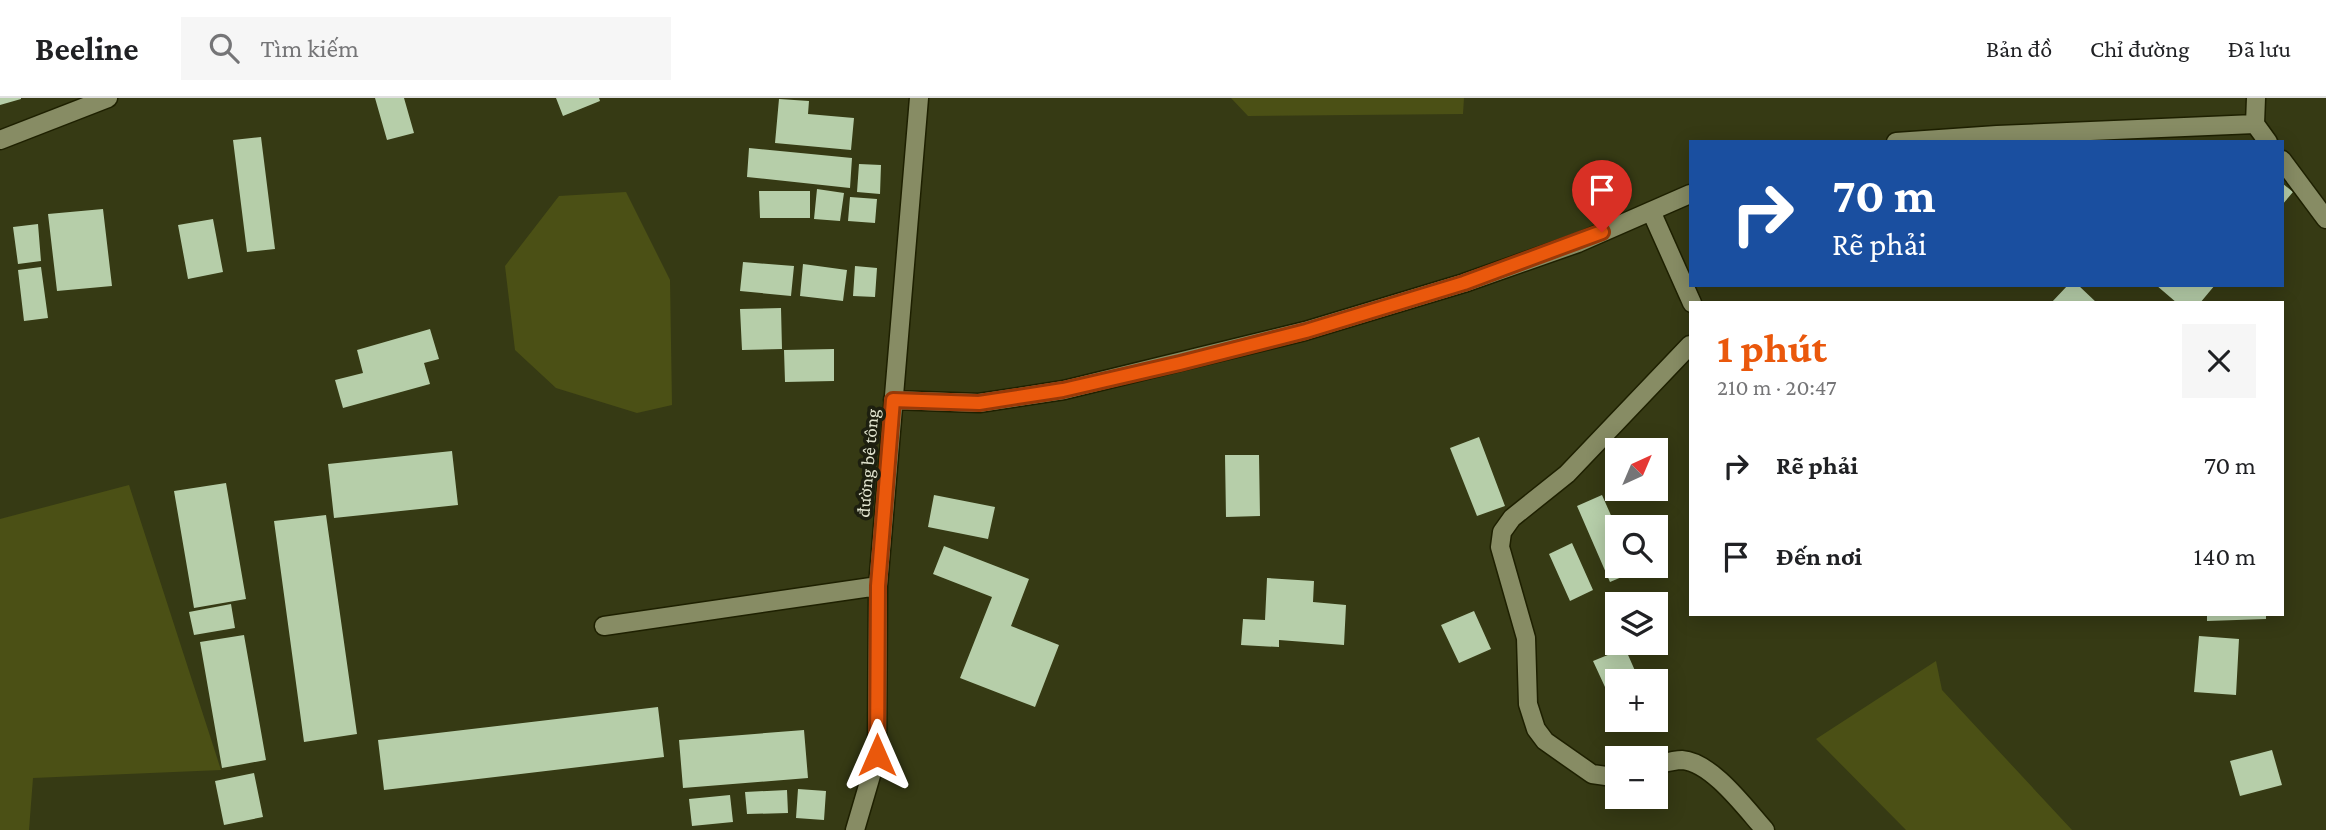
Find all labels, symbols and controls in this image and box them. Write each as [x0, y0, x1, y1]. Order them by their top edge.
search box [181, 17, 671, 80]
icon: search [205, 29, 243, 67]
text: Beeline [35, 30, 139, 67]
text: Tìm kiếm [261, 34, 359, 63]
text: Bản đồ [1986, 35, 2052, 62]
text: Chỉ đường [2090, 35, 2190, 62]
text: Đã lưu [2228, 35, 2291, 62]
pin [1572, 160, 1632, 232]
icon: right [1717, 168, 1808, 259]
text: 70 m [1832, 168, 1936, 223]
icon: arrive [1583, 171, 1621, 209]
text: Rẽ phải [1832, 226, 1927, 262]
text: 1 phút [1717, 324, 1827, 371]
button: close [2182, 324, 2256, 398]
text: 210 m · 20:47 [1717, 374, 1837, 400]
street label: đường bê tông [852, 408, 883, 518]
north arrow [1605, 438, 1668, 500]
map controls [1605, 438, 1668, 809]
icon: right [1717, 447, 1755, 485]
text: Rẽ phải [1776, 451, 1858, 480]
text: 70 m [2204, 451, 2256, 480]
button: search [1605, 515, 1668, 578]
icon: arrive [1717, 538, 1755, 576]
text: Đến nơi [1776, 542, 1862, 571]
text: 140 m [2194, 542, 2256, 571]
button: layers [1605, 592, 1668, 655]
button: + [1605, 669, 1668, 732]
position arrow [840, 718, 914, 792]
button: − [1605, 746, 1668, 809]

